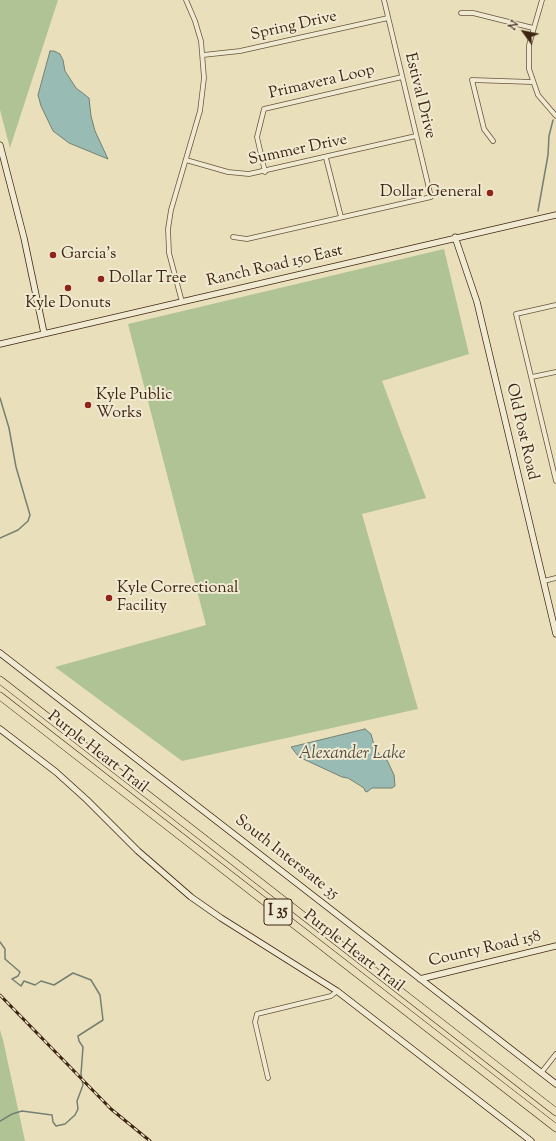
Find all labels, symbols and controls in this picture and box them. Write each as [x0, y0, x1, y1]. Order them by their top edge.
street label: Spring Drive [249, 8, 339, 46]
north arrow [504, 12, 544, 52]
text: N [505, 17, 523, 34]
street label: Estival Drive [399, 51, 439, 141]
street label: Primavera Loop [267, 62, 377, 104]
street label: Summer Drive [247, 131, 349, 171]
place label: Dollar General [380, 183, 482, 203]
marker: Dollar General [485, 188, 495, 198]
street label: Ranch Road 150 East [205, 242, 345, 292]
place label: Garcia's [61, 245, 116, 265]
marker: Garcia's [48, 250, 58, 260]
place label: Dollar Tree [109, 269, 187, 289]
marker: Dollar Tree [96, 274, 106, 284]
marker: Kyle Donuts [63, 283, 73, 293]
place label: Kyle Donuts [25, 294, 111, 314]
street label: Old Post Road [501, 382, 541, 482]
place label: Kyle Public Works [96, 386, 172, 424]
marker: Kyle Public Works [83, 400, 93, 410]
place label: Kyle Correctional Facility [117, 579, 239, 617]
marker: Kyle Correctional Facility [104, 593, 114, 603]
street label: Purple Heart Trail [43, 708, 151, 798]
water label: Alexander Lake [298, 745, 406, 765]
street label: South Interstate 35 [230, 811, 342, 905]
road number: I 35 [264, 899, 292, 925]
street label: Purple Heart Trail [299, 907, 407, 997]
street label: County Road 158 [427, 928, 543, 972]

